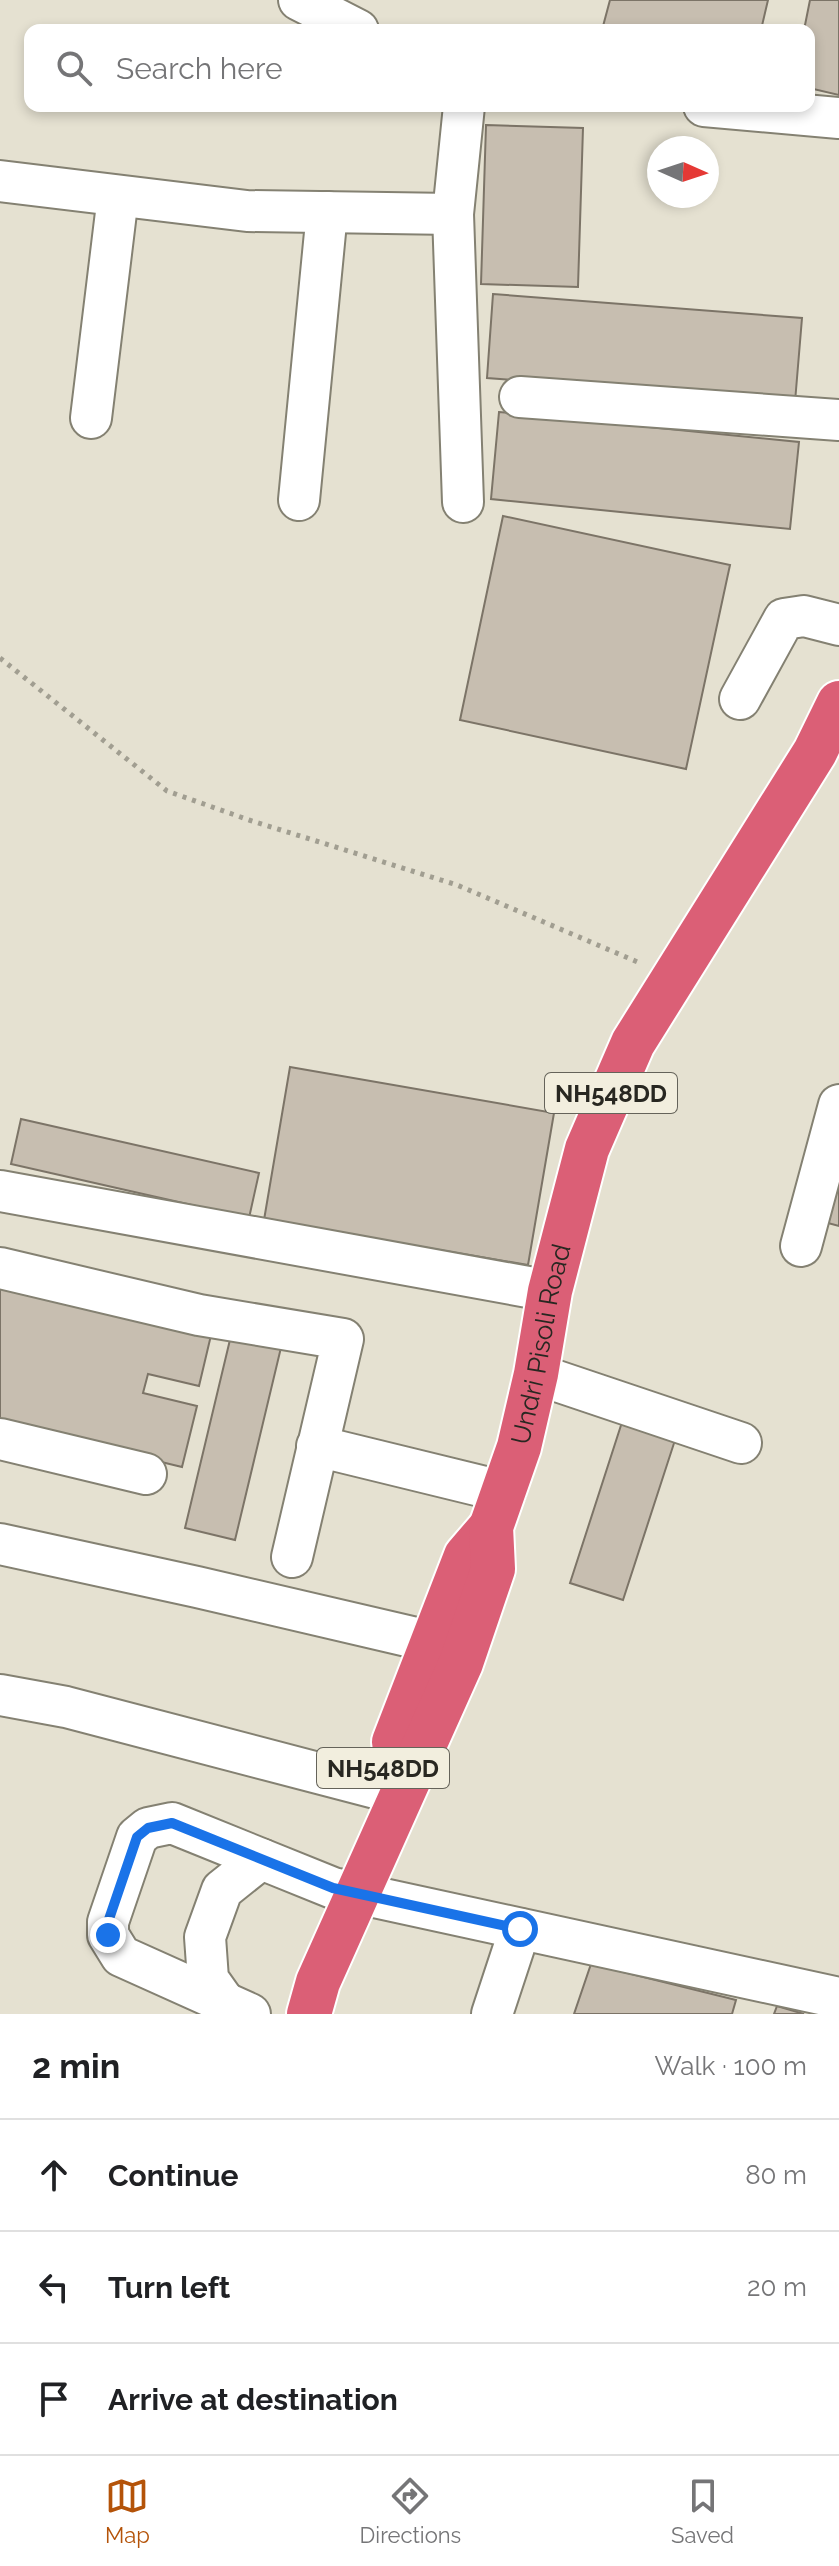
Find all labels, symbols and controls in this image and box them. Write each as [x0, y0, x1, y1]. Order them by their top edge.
search box [24, 24, 815, 112]
icon: search [52, 46, 96, 90]
text: Search here [116, 51, 283, 86]
north arrow [647, 136, 719, 208]
road number: NH548DD [545, 1073, 677, 1113]
street label: Undri Pisoli Road [505, 1241, 577, 1447]
road number: NH548DD [317, 1748, 449, 1788]
route start [502, 1911, 538, 1947]
route end [90, 1917, 126, 1953]
text: 2 min [32, 2046, 120, 2086]
text: Walk · 100 m [655, 2051, 807, 2081]
icon: ahead [32, 2153, 76, 2197]
text: Continue [108, 2158, 239, 2193]
text: 80 m [745, 2160, 807, 2190]
icon: left [32, 2265, 76, 2309]
text: Turn left [108, 2270, 230, 2305]
text: 20 m [747, 2272, 807, 2302]
icon: arrive [32, 2377, 76, 2421]
text: Arrive at destination [108, 2382, 398, 2417]
tab: Map [105, 2474, 150, 2548]
tab: Directions [360, 2474, 461, 2548]
tab: Saved [671, 2474, 734, 2548]

